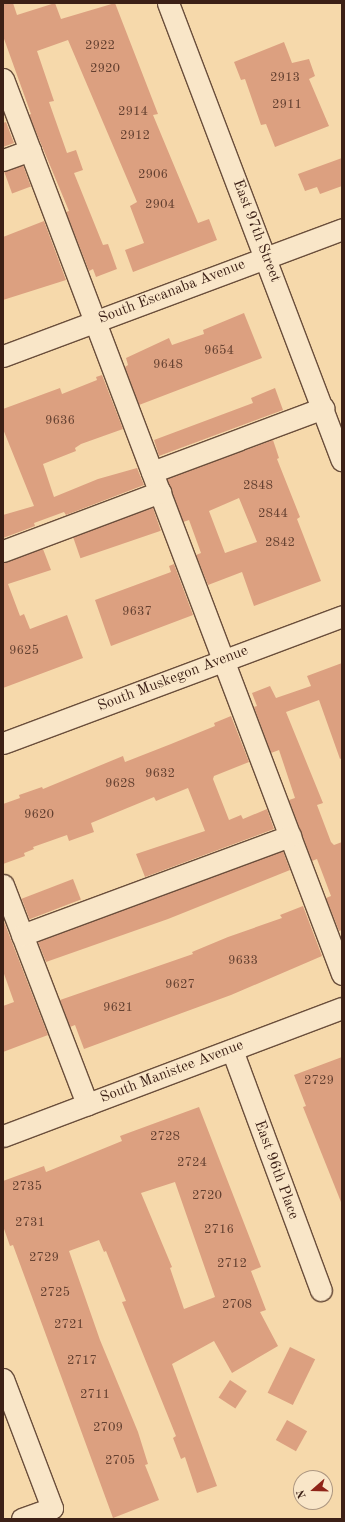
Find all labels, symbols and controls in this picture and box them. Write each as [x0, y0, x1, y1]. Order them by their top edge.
house number: 2922 [85, 38, 115, 54]
house number: 2920 [90, 61, 120, 77]
house number: 2913 [270, 70, 300, 86]
house number: 2911 [272, 97, 302, 113]
house number: 2914 [118, 104, 148, 120]
house number: 2912 [120, 128, 150, 144]
house number: 2906 [138, 167, 168, 183]
street label: East 97th Street [228, 177, 284, 285]
house number: 2904 [145, 197, 175, 213]
street label: South Escanaba Avenue [96, 256, 248, 328]
house number: 9654 [204, 343, 234, 359]
house number: 9648 [153, 357, 183, 373]
house number: 9636 [45, 413, 75, 429]
house number: 2848 [243, 478, 273, 494]
house number: 2844 [258, 506, 288, 522]
house number: 2842 [265, 535, 295, 551]
house number: 9637 [122, 604, 152, 620]
street label: South Muskegon Avenue [95, 642, 251, 716]
house number: 9625 [9, 643, 39, 659]
house number: 9632 [145, 766, 175, 782]
house number: 9628 [105, 776, 135, 792]
house number: 9620 [24, 807, 54, 823]
house number: 9633 [228, 953, 258, 969]
house number: 9627 [165, 977, 195, 993]
house number: 9621 [103, 1000, 133, 1016]
street label: South Manistee Avenue [98, 1036, 246, 1108]
house number: 2729 [304, 1073, 334, 1089]
street label: East 96th Place [250, 1118, 302, 1222]
house number: 2728 [150, 1129, 180, 1145]
house number: 2724 [177, 1155, 207, 1171]
house number: 2735 [12, 1179, 42, 1195]
house number: 2720 [192, 1188, 222, 1204]
house number: 2731 [15, 1215, 45, 1231]
house number: 2716 [204, 1222, 234, 1238]
house number: 2729 [29, 1250, 59, 1266]
house number: 2712 [217, 1256, 247, 1272]
house number: 2725 [40, 1285, 70, 1301]
house number: 2708 [222, 1297, 252, 1313]
house number: 2721 [54, 1317, 84, 1333]
house number: 2717 [67, 1353, 97, 1369]
house number: 2711 [80, 1387, 110, 1403]
house number: 2709 [93, 1420, 123, 1436]
house number: 2705 [105, 1453, 135, 1469]
north arrow [293, 1470, 333, 1510]
text: N [296, 1488, 309, 1500]

